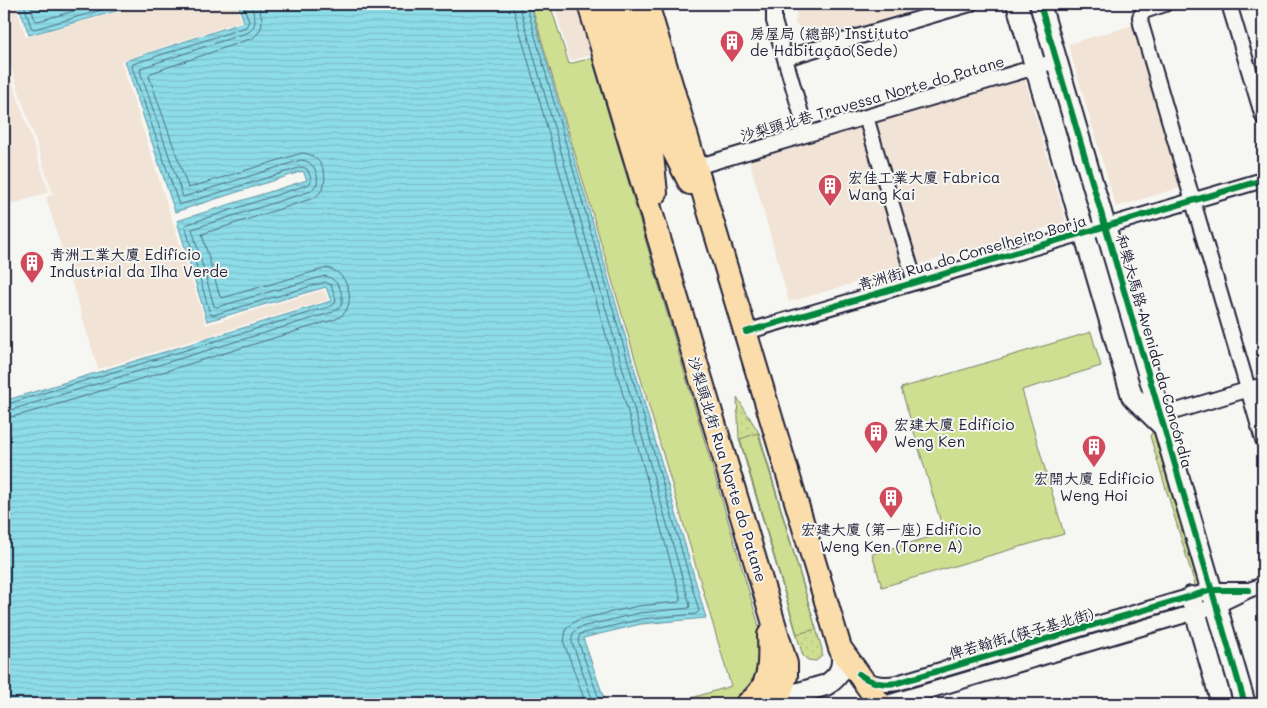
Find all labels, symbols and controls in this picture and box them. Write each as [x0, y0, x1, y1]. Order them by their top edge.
place label: 房屋局 (總部) Instituto de Habitação(Sede) [750, 23, 909, 60]
building icon: 房屋局 (總部) Instituto de Habitação(Sede) [719, 29, 745, 63]
street label: 沙梨頭北巷 Travessa Norte do Patane [737, 51, 1007, 145]
place label: 宏佳工業大廈 Fabrica Wang Kai [848, 167, 1000, 204]
building icon: 宏佳工業大廈 Fabrica Wang Kai [817, 173, 843, 207]
street label: 青洲街 Rua do Conselheiro Borja [855, 210, 1089, 294]
street label: 和樂大馬路 Avenida da Concórdia [1112, 232, 1198, 470]
place label: 青洲工業大廈 Edifício Industrial da Ilha Verde [50, 244, 228, 281]
building icon: 青洲工業大廈 Edifício Industrial da Ilha Verde [19, 250, 45, 284]
street label: 沙梨頭北街 Rua Norte do Patane [684, 354, 772, 584]
place label: 宏建大廈 Edifício Weng Ken [894, 414, 1014, 451]
building icon: 宏建大廈 Edifício Weng Ken [863, 420, 889, 454]
building icon: 宏開大廈 Edifício Weng Hoi [1081, 434, 1107, 468]
place label: 宏開大廈 Edifício Weng Hoi [1034, 468, 1154, 505]
building icon: 宏建大廈 (第一座) Edifício Weng Ken (Torre A) [878, 485, 904, 519]
place label: 宏建大廈 (第一座) Edifício Weng Ken (Torre A) [801, 519, 981, 556]
street label: 俾若翰街 (筷子基北街) [946, 603, 1096, 663]

